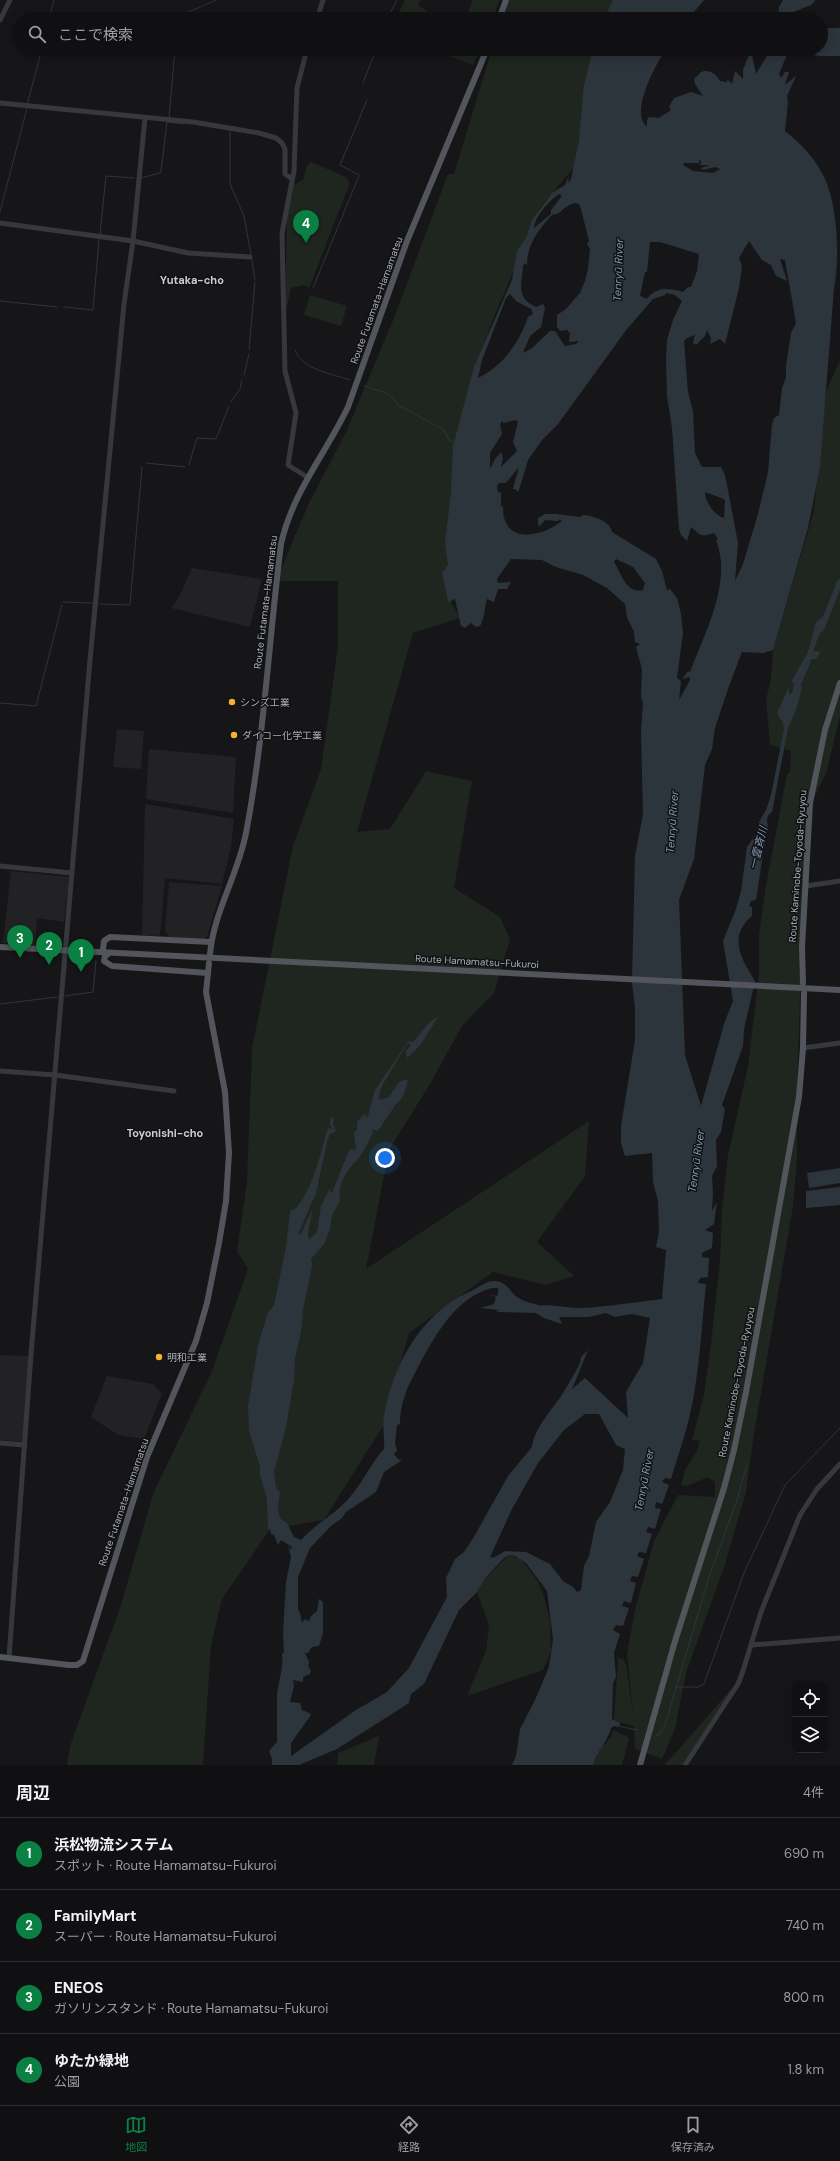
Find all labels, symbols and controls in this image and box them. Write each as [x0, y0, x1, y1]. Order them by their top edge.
search box [12, 12, 828, 56]
icon: search [26, 23, 48, 45]
text: ここで検索 [58, 25, 133, 45]
pin: 4 [293, 210, 319, 243]
street label: Route Futamata-Hamamatsu [347, 235, 406, 366]
water label: Tenryū River [610, 237, 626, 302]
district label: Yutaka-cho [160, 273, 224, 287]
street label: Route Futamata-Hamamatsu [251, 534, 280, 670]
place label: シンズ工業 [240, 696, 290, 709]
marker: シンズ工業 [227, 697, 237, 707]
place label: ダイコー化学工業 [242, 729, 322, 742]
marker: ダイコー化学工業 [229, 730, 239, 740]
water label: Tenryū River [663, 789, 681, 854]
street label: Route Kaminobe-Toyoda-Ryuyou [786, 789, 809, 943]
water label: 一雲斉川 [746, 824, 770, 871]
pin: 3 [7, 925, 33, 958]
pin: 2 [36, 932, 62, 965]
pin: 1 [68, 939, 94, 972]
street label: Route Hamamatsu-Fukuroi [415, 952, 539, 971]
district label: Toyonishi-cho [127, 1126, 204, 1140]
water label: Tenryū River [685, 1128, 707, 1193]
your location [375, 1148, 395, 1168]
street label: Route Kaminobe-Toyoda-Ryuyou [716, 1306, 757, 1458]
place label: 明和工業 [167, 1351, 207, 1364]
marker: 明和工業 [154, 1352, 164, 1362]
street label: Route Futamata-Hamamatsu [95, 1436, 152, 1568]
water label: Tenryū River [631, 1447, 657, 1512]
map controls [792, 1681, 828, 1753]
button: locate [792, 1681, 828, 1717]
button: layers [792, 1717, 828, 1753]
text: 周辺 [16, 1782, 50, 1804]
text: 4件 [803, 1784, 824, 1801]
text: 浜松物流システム [54, 1835, 174, 1855]
text: 1 [27, 1845, 31, 1862]
text: 690 m [784, 1845, 824, 1862]
text: スポット · Route Hamamatsu-Fukuroi [54, 1857, 277, 1874]
text: FamilyMart [54, 1906, 136, 1926]
text: 2 [25, 1917, 33, 1934]
text: 740 m [786, 1917, 824, 1934]
text: スーパー · Route Hamamatsu-Fukuroi [54, 1928, 277, 1945]
text: ENEOS [54, 1978, 103, 1998]
text: 3 [25, 1989, 33, 2006]
text: 800 m [783, 1989, 824, 2006]
text: ガソリンスタンド · Route Hamamatsu-Fukuroi [54, 2000, 328, 2017]
text: ゆたか緑地 [54, 2051, 129, 2071]
text: 4 [25, 2061, 33, 2078]
text: 1.8 km [788, 2061, 824, 2078]
text: 公園 [54, 2073, 80, 2090]
tab: 地図 [125, 2114, 147, 2154]
tab: 経路 [398, 2114, 420, 2154]
tab: 保存済み [671, 2114, 715, 2154]

